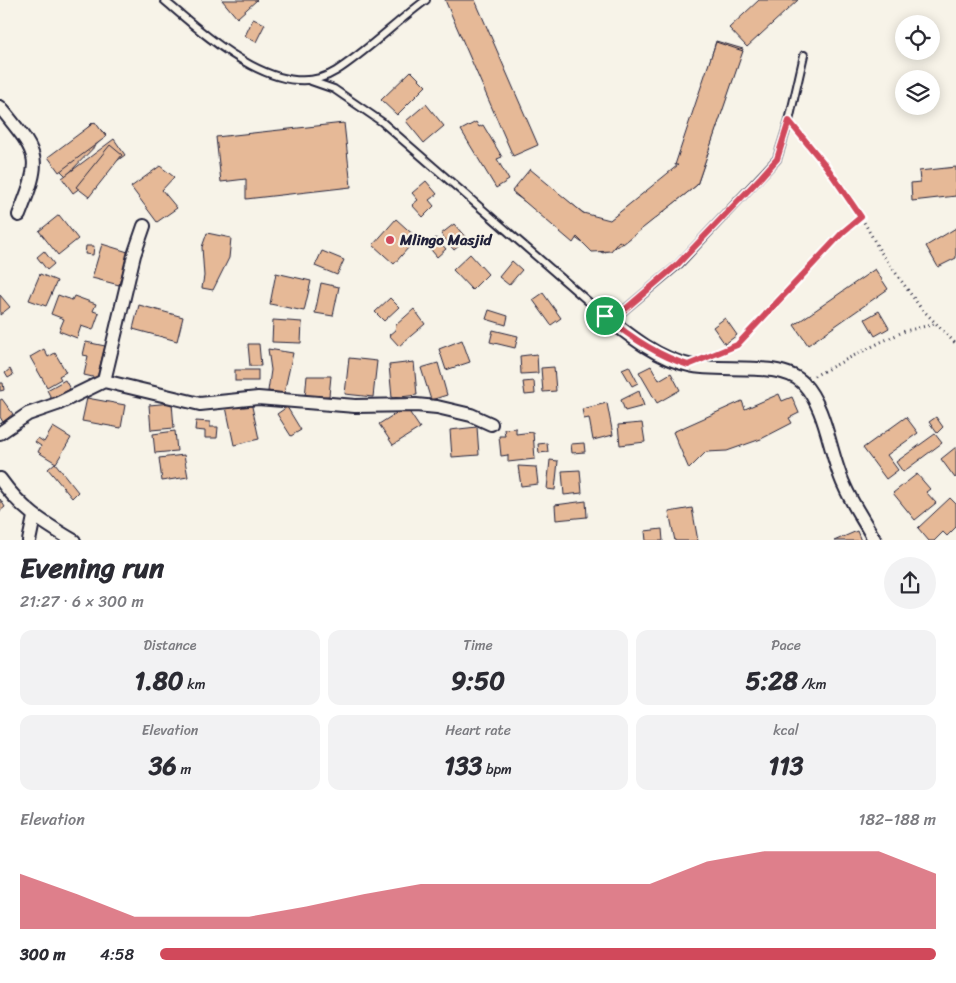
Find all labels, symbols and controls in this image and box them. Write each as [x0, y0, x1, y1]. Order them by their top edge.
map controls [895, 15, 940, 115]
button: locate [895, 15, 940, 60]
button: layers [895, 70, 940, 115]
place label: Mlingo Masjid [399, 227, 494, 253]
marker: Mlingo Masjid [384, 234, 396, 246]
pin [584, 295, 626, 337]
icon: arrive [591, 302, 619, 330]
text: Evening run [20, 543, 164, 592]
button: share [884, 557, 936, 609]
text: 21:27 · 6 × 300 m [20, 587, 144, 616]
text: Distance [143, 633, 197, 658]
text: Time [463, 633, 493, 658]
text: Pace [771, 633, 801, 658]
text: 1.80 [135, 658, 184, 703]
text: 9:50 [451, 658, 505, 703]
text: 5:28 [745, 658, 798, 703]
text: km [184, 672, 205, 697]
text: /km [798, 672, 827, 697]
text: Elevation [142, 718, 198, 743]
text: Heart rate [445, 718, 511, 743]
text: kcal [773, 718, 799, 743]
text: 36 [149, 743, 177, 788]
text: 133 [444, 743, 482, 788]
text: 113 [768, 743, 804, 788]
text: m [177, 757, 191, 782]
text: bpm [482, 757, 512, 782]
text: Elevation [20, 805, 85, 834]
text: 182–188 m [859, 805, 936, 834]
text: 300 m [20, 940, 65, 969]
text: 4:58 [100, 940, 134, 969]

